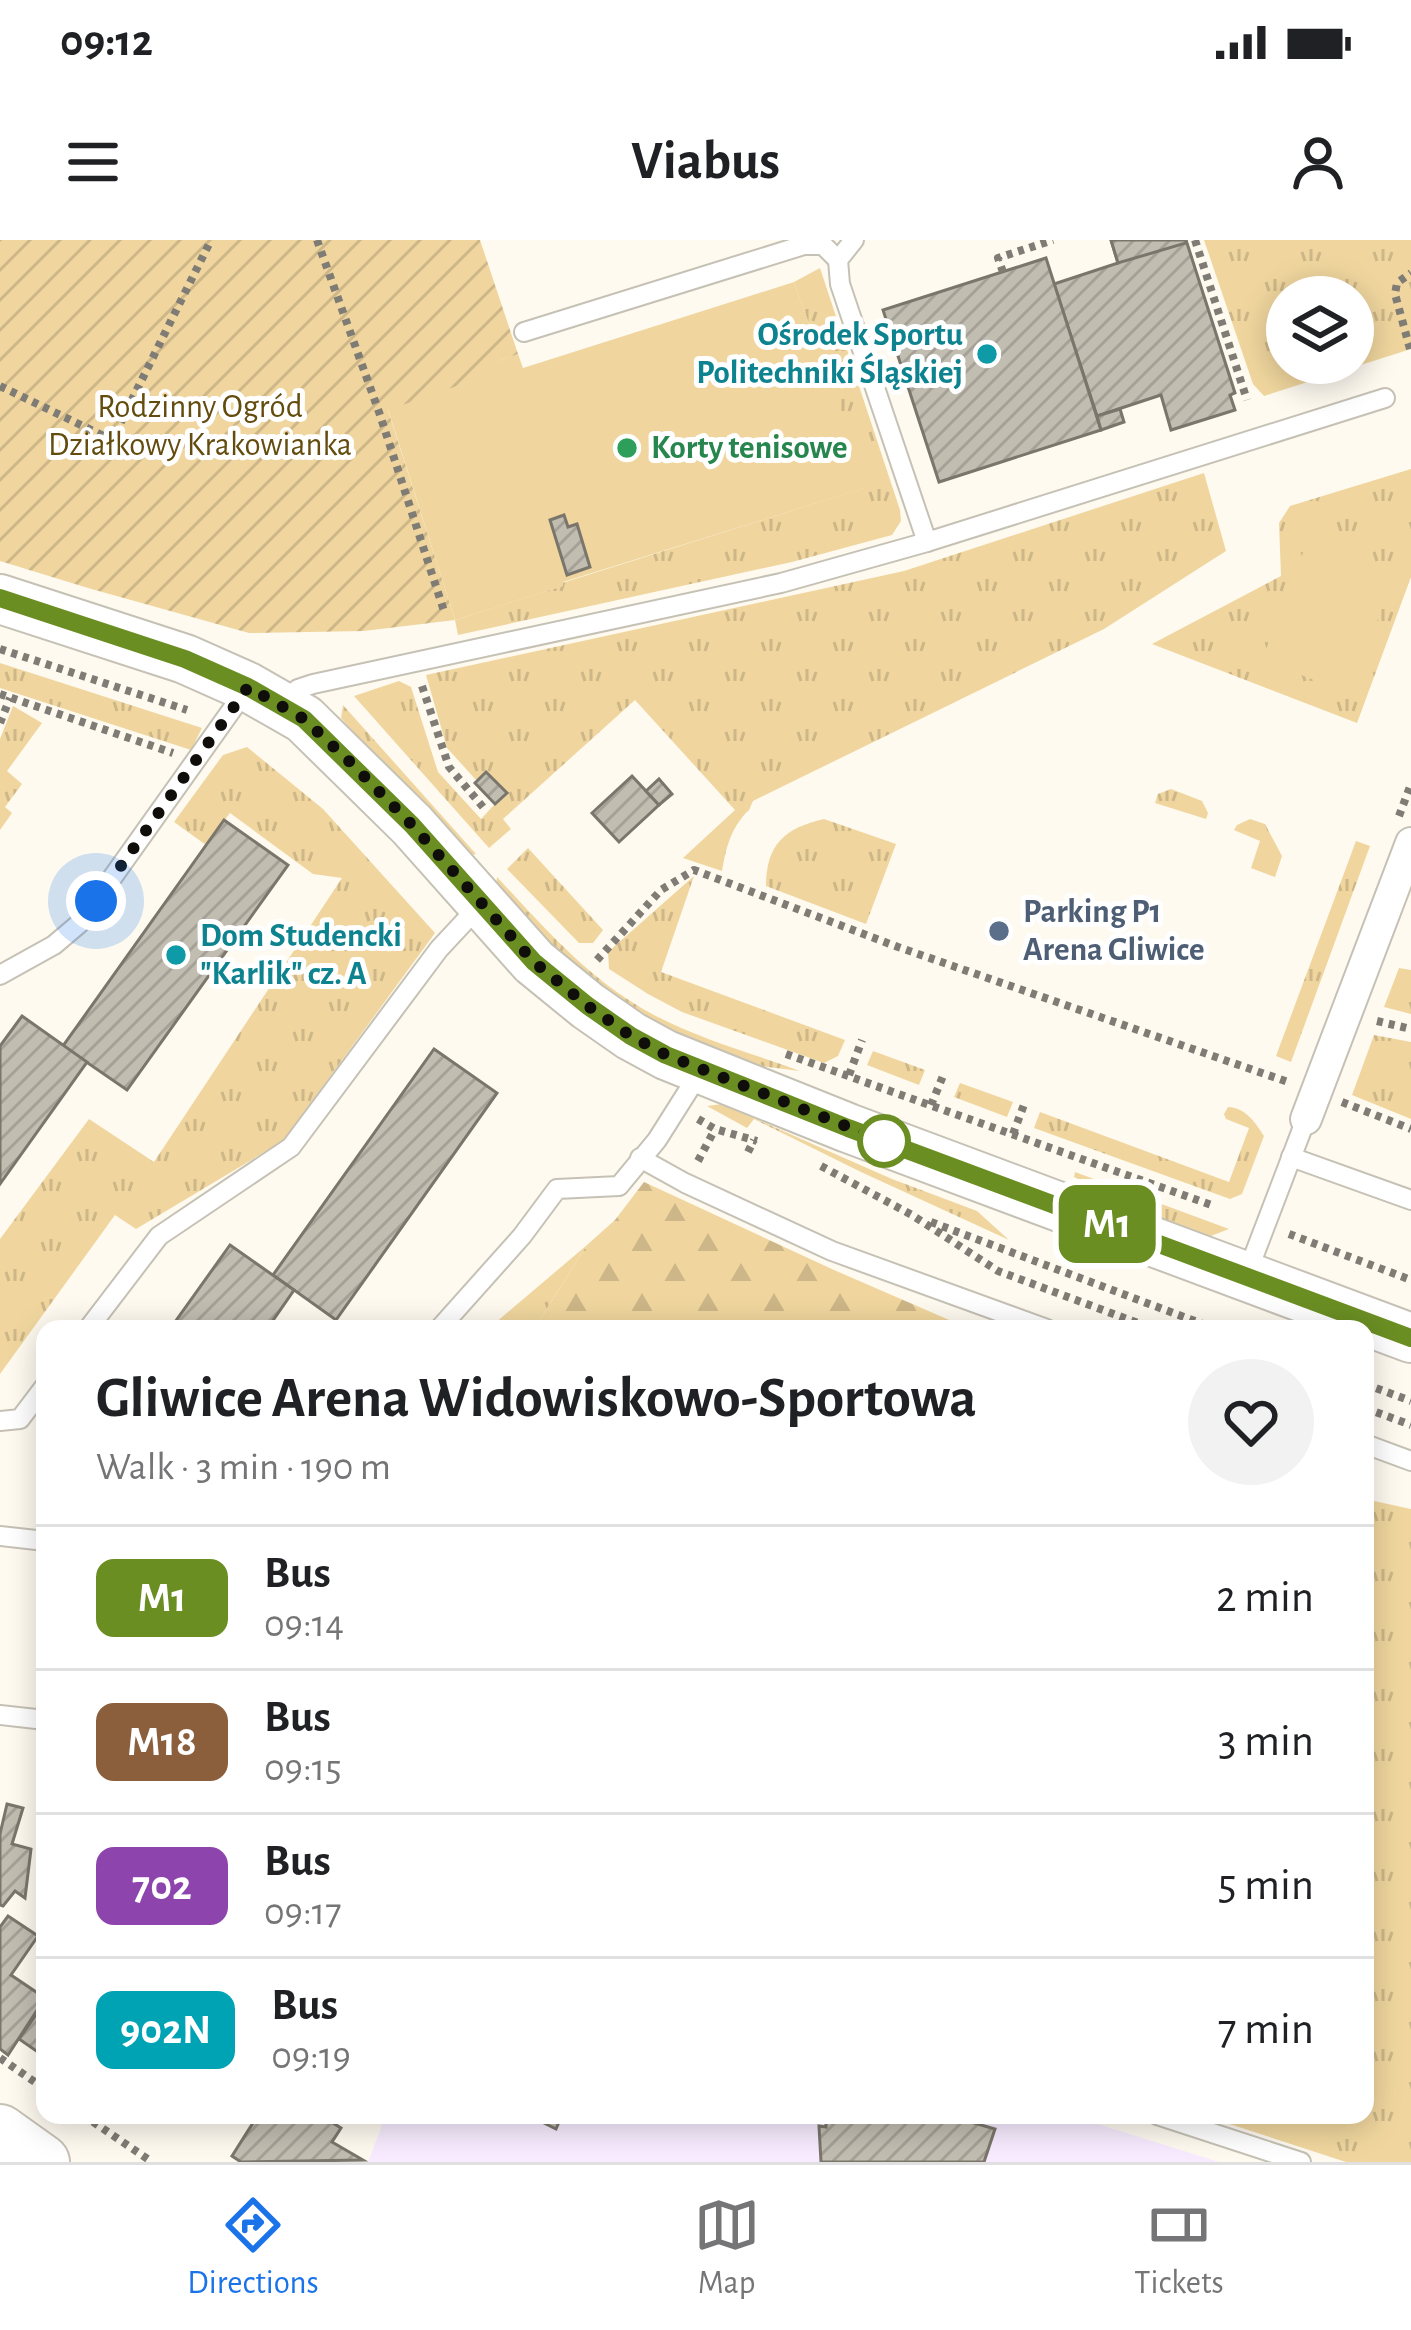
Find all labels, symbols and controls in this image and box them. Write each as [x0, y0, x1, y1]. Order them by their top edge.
text: 09:12 [60, 19, 153, 64]
icon: menu [60, 129, 126, 195]
icon: person [1285, 129, 1351, 195]
text: Viabus [631, 135, 780, 189]
map controls [1266, 276, 1374, 384]
button: layers [1266, 276, 1374, 384]
place label: Ośrodek Sportu Politechniki Śląskiej [696, 319, 963, 390]
marker: Ośrodek Sportu Politechniki Śląskiej [974, 341, 1000, 367]
park label: Rodzinny Ogród Działkowy Krakowianka [48, 391, 352, 462]
place label: Korty tenisowe [651, 432, 848, 465]
marker: Korty tenisowe [614, 435, 640, 461]
your location [66, 871, 126, 931]
place label: Parking P1 Arena Gliwice [1023, 896, 1205, 967]
marker: Parking P1 Arena Gliwice [986, 918, 1012, 944]
place label: Dom Studencki "Karlik" cz. A [200, 920, 402, 991]
marker: Dom Studencki "Karlik" cz. A [163, 942, 189, 968]
unlabelled marker [859, 1116, 909, 1166]
line badge: M1 [1053, 1185, 1161, 1263]
text: M1 [1083, 1203, 1131, 1245]
button: heart [1188, 1359, 1314, 1485]
text: Gliwice Arena Widowiskowo-Sportowa [96, 1370, 977, 1427]
text: Walk · 3 min · 190 m [96, 1448, 391, 1487]
text: Bus [264, 1551, 331, 1596]
text: 2 min [1216, 1575, 1314, 1620]
text: M1 [138, 1577, 186, 1619]
text: 09:14 [264, 1605, 344, 1644]
text: Bus [264, 1695, 331, 1740]
text: 3 min [1218, 1719, 1314, 1764]
text: M18 [127, 1721, 197, 1763]
text: 09:15 [264, 1749, 342, 1788]
text: Bus [264, 1839, 331, 1884]
text: 5 min [1218, 1863, 1314, 1908]
text: 702 [132, 1865, 192, 1907]
text: 09:17 [264, 1893, 342, 1932]
text: Bus [271, 1983, 338, 2028]
text: 7 min [1218, 2007, 1314, 2052]
text: 902N [120, 2009, 211, 2051]
text: 09:19 [271, 2037, 351, 2076]
tab: Directions [187, 2192, 319, 2304]
tab: Map [694, 2192, 760, 2304]
tab: Tickets [1134, 2192, 1224, 2304]

